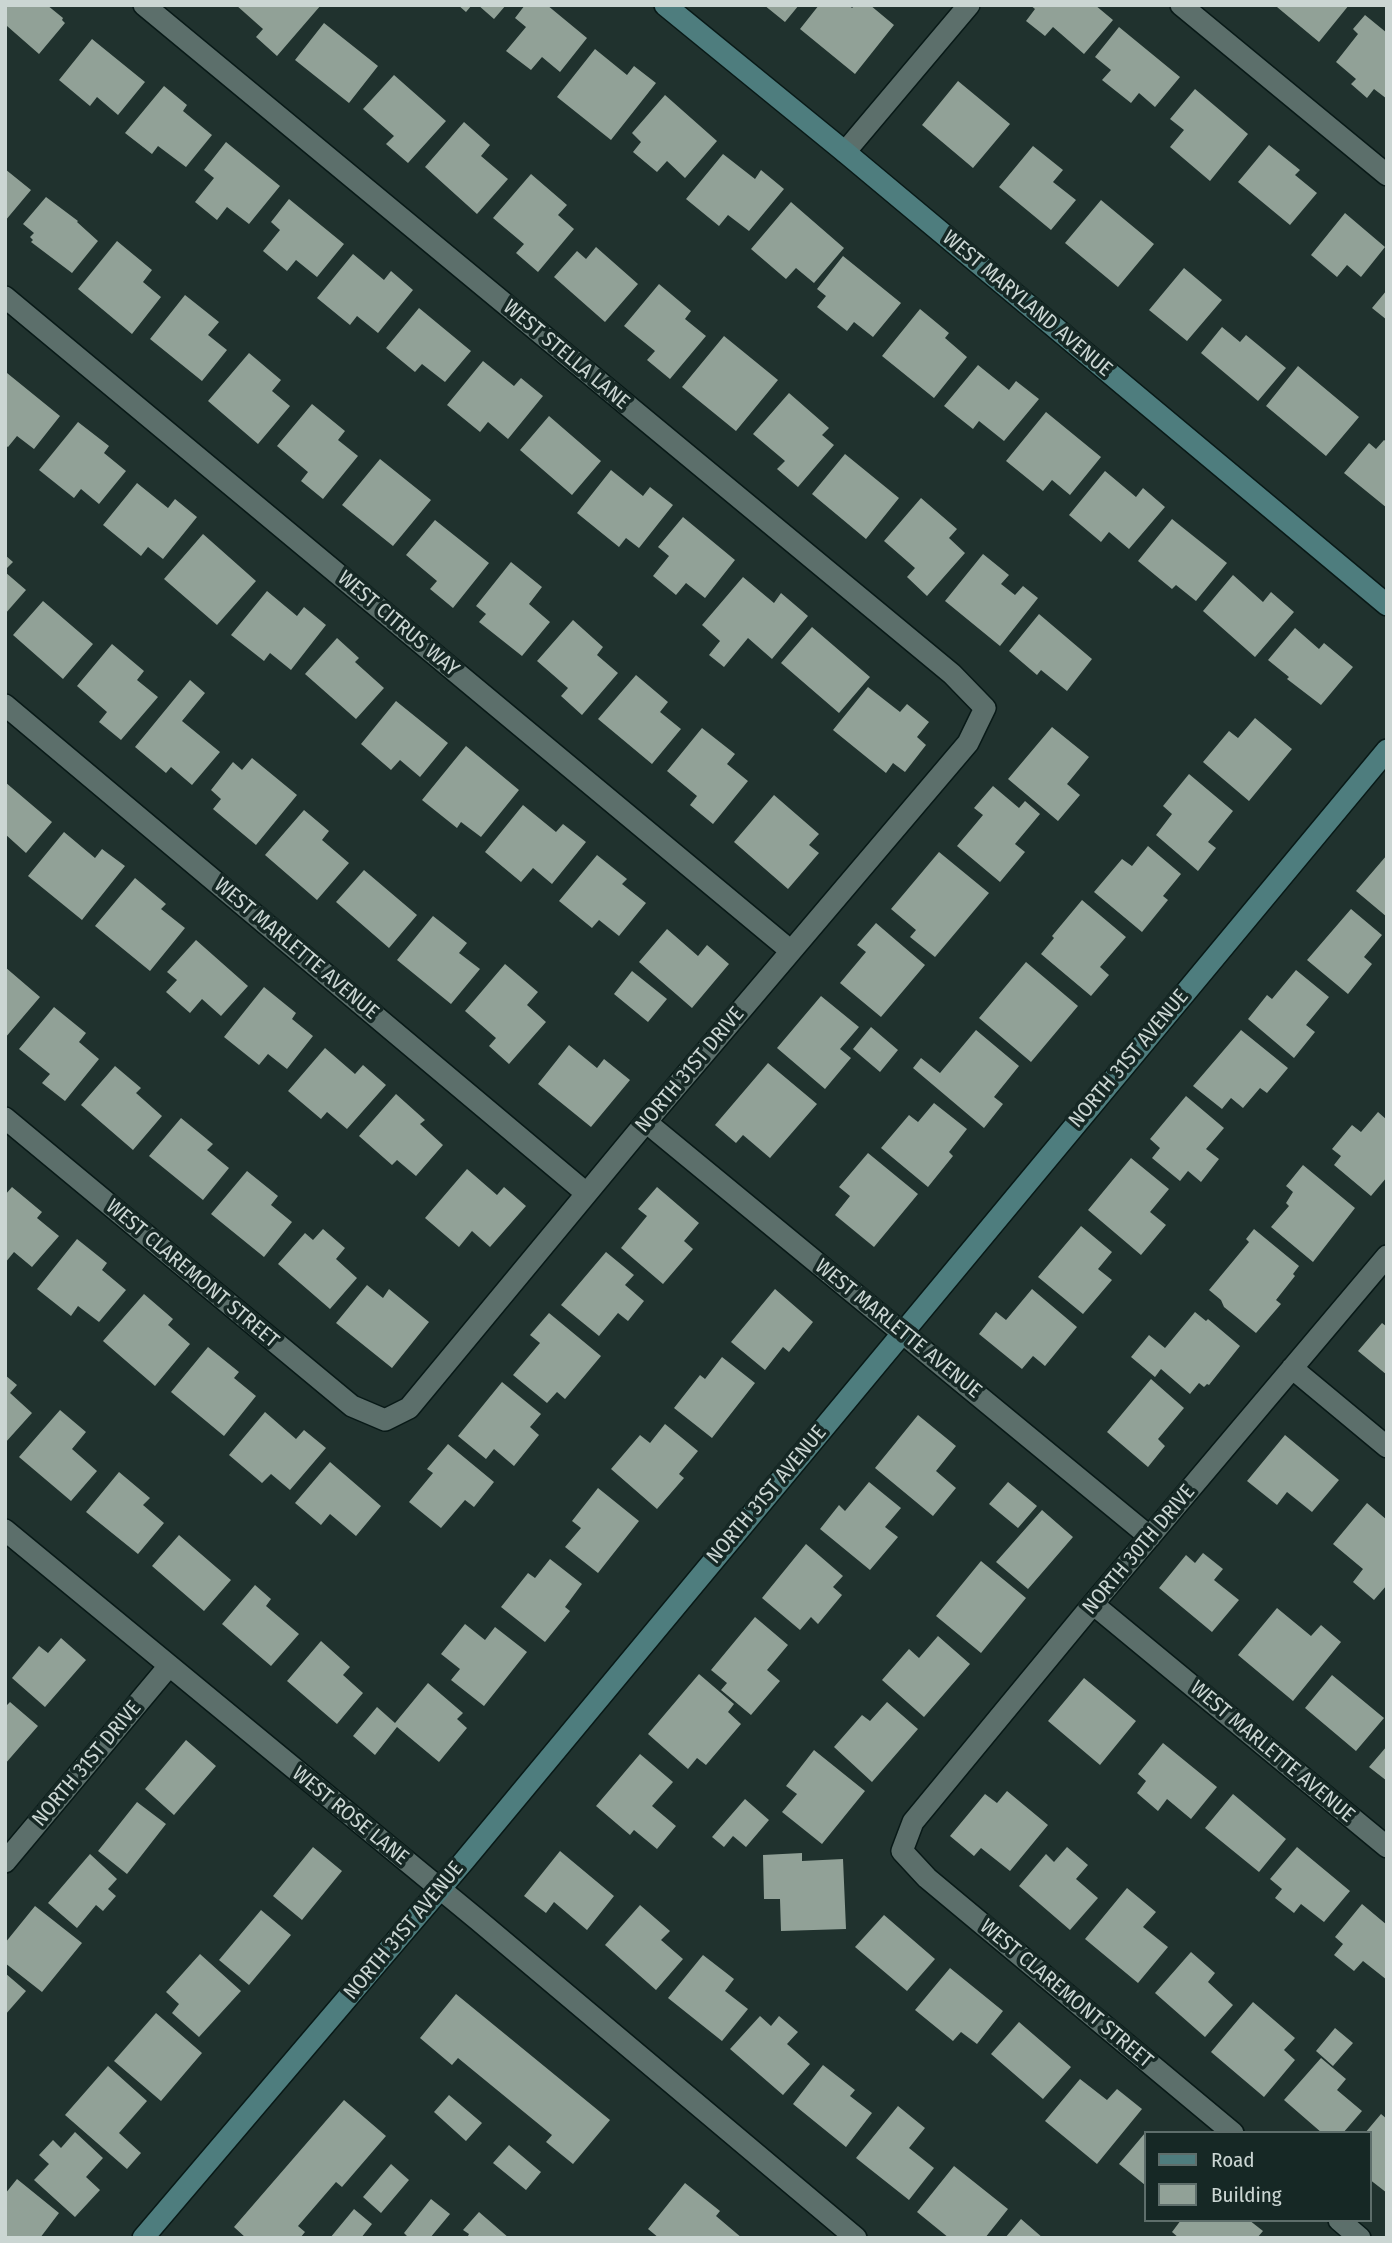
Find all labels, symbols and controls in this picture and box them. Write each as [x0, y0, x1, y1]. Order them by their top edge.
street label: WEST MARYLAND AVENUE [937, 226, 1117, 382]
street label: WEST STELLA LANE [498, 295, 634, 415]
street label: WEST CITRUS WAY [332, 566, 464, 682]
street label: WEST MARLETTE AVENUE [209, 873, 383, 1025]
street label: NORTH 31ST AVENUE [1064, 985, 1194, 1133]
street label: NORTH 31ST DRIVE [630, 1002, 750, 1138]
street label: WEST CLAREMONT STREET [100, 1194, 284, 1354]
street label: WEST MARLETTE AVENUE [810, 1254, 986, 1404]
street label: NORTH 31ST AVENUE [702, 1421, 832, 1569]
street label: NORTH 30TH DRIVE [1078, 1480, 1200, 1620]
street label: WEST MARLETTE AVENUE [1185, 1676, 1359, 1828]
street label: NORTH 31ST DRIVE [27, 1696, 147, 1832]
street label: WEST ROSE LANE [287, 1761, 413, 1871]
street label: NORTH 31ST AVENUE [339, 1857, 469, 2005]
street label: WEST CLAREMONT STREET [974, 1914, 1158, 2074]
legend [1144, 2131, 1371, 2222]
text: Road [1211, 2147, 1255, 2173]
text: Building [1211, 2182, 1282, 2208]

